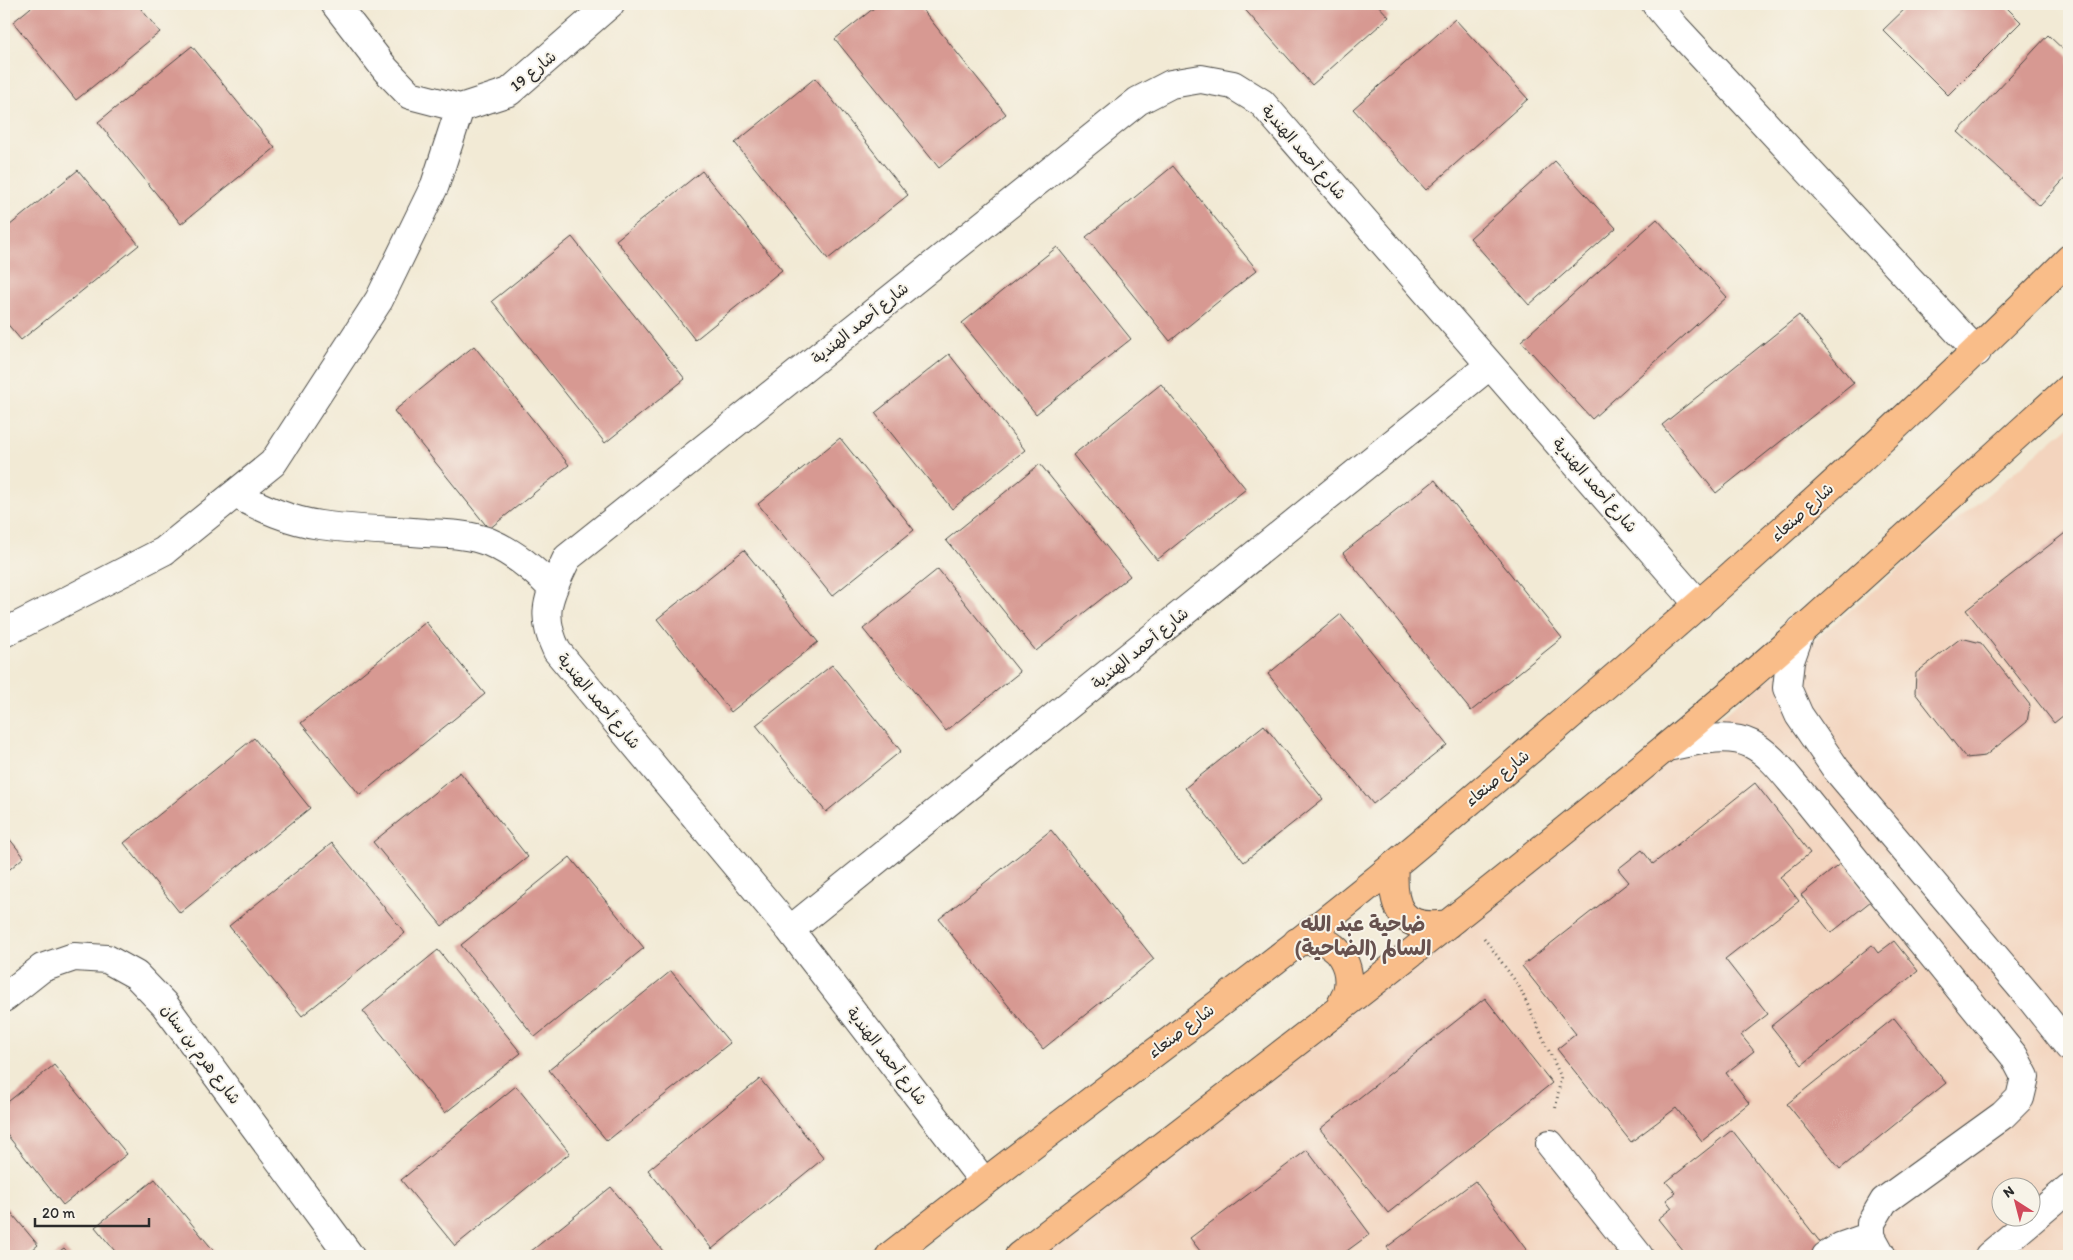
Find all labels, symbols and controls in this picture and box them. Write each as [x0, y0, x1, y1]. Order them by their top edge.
street label: شارع 19 [506, 47, 561, 97]
street label: شارع أحمد الهندية [1256, 101, 1350, 204]
street label: شارع أحمد الهندية [808, 278, 913, 369]
street label: شارع أحمد الهندية [1547, 434, 1641, 537]
street label: شارع صنعاء [1767, 479, 1839, 547]
street label: شارع أحمد الهندية [1088, 603, 1193, 694]
street label: شارع أحمد الهندية [552, 649, 645, 754]
street label: شارع صنعاء [1461, 746, 1534, 812]
district label: ضاحية عبد الله السالم (الضاحية) [1295, 911, 1431, 964]
street label: شارع هرم بن سنان [155, 1000, 245, 1110]
street label: شارع صنعاء [1144, 1000, 1219, 1064]
street label: شارع أحمد الهندية [841, 1003, 931, 1110]
north arrow [1990, 1178, 2040, 1228]
text: N [2000, 1182, 2017, 1202]
scale bar [35, 1195, 149, 1227]
text: 20 m [42, 1204, 76, 1222]

